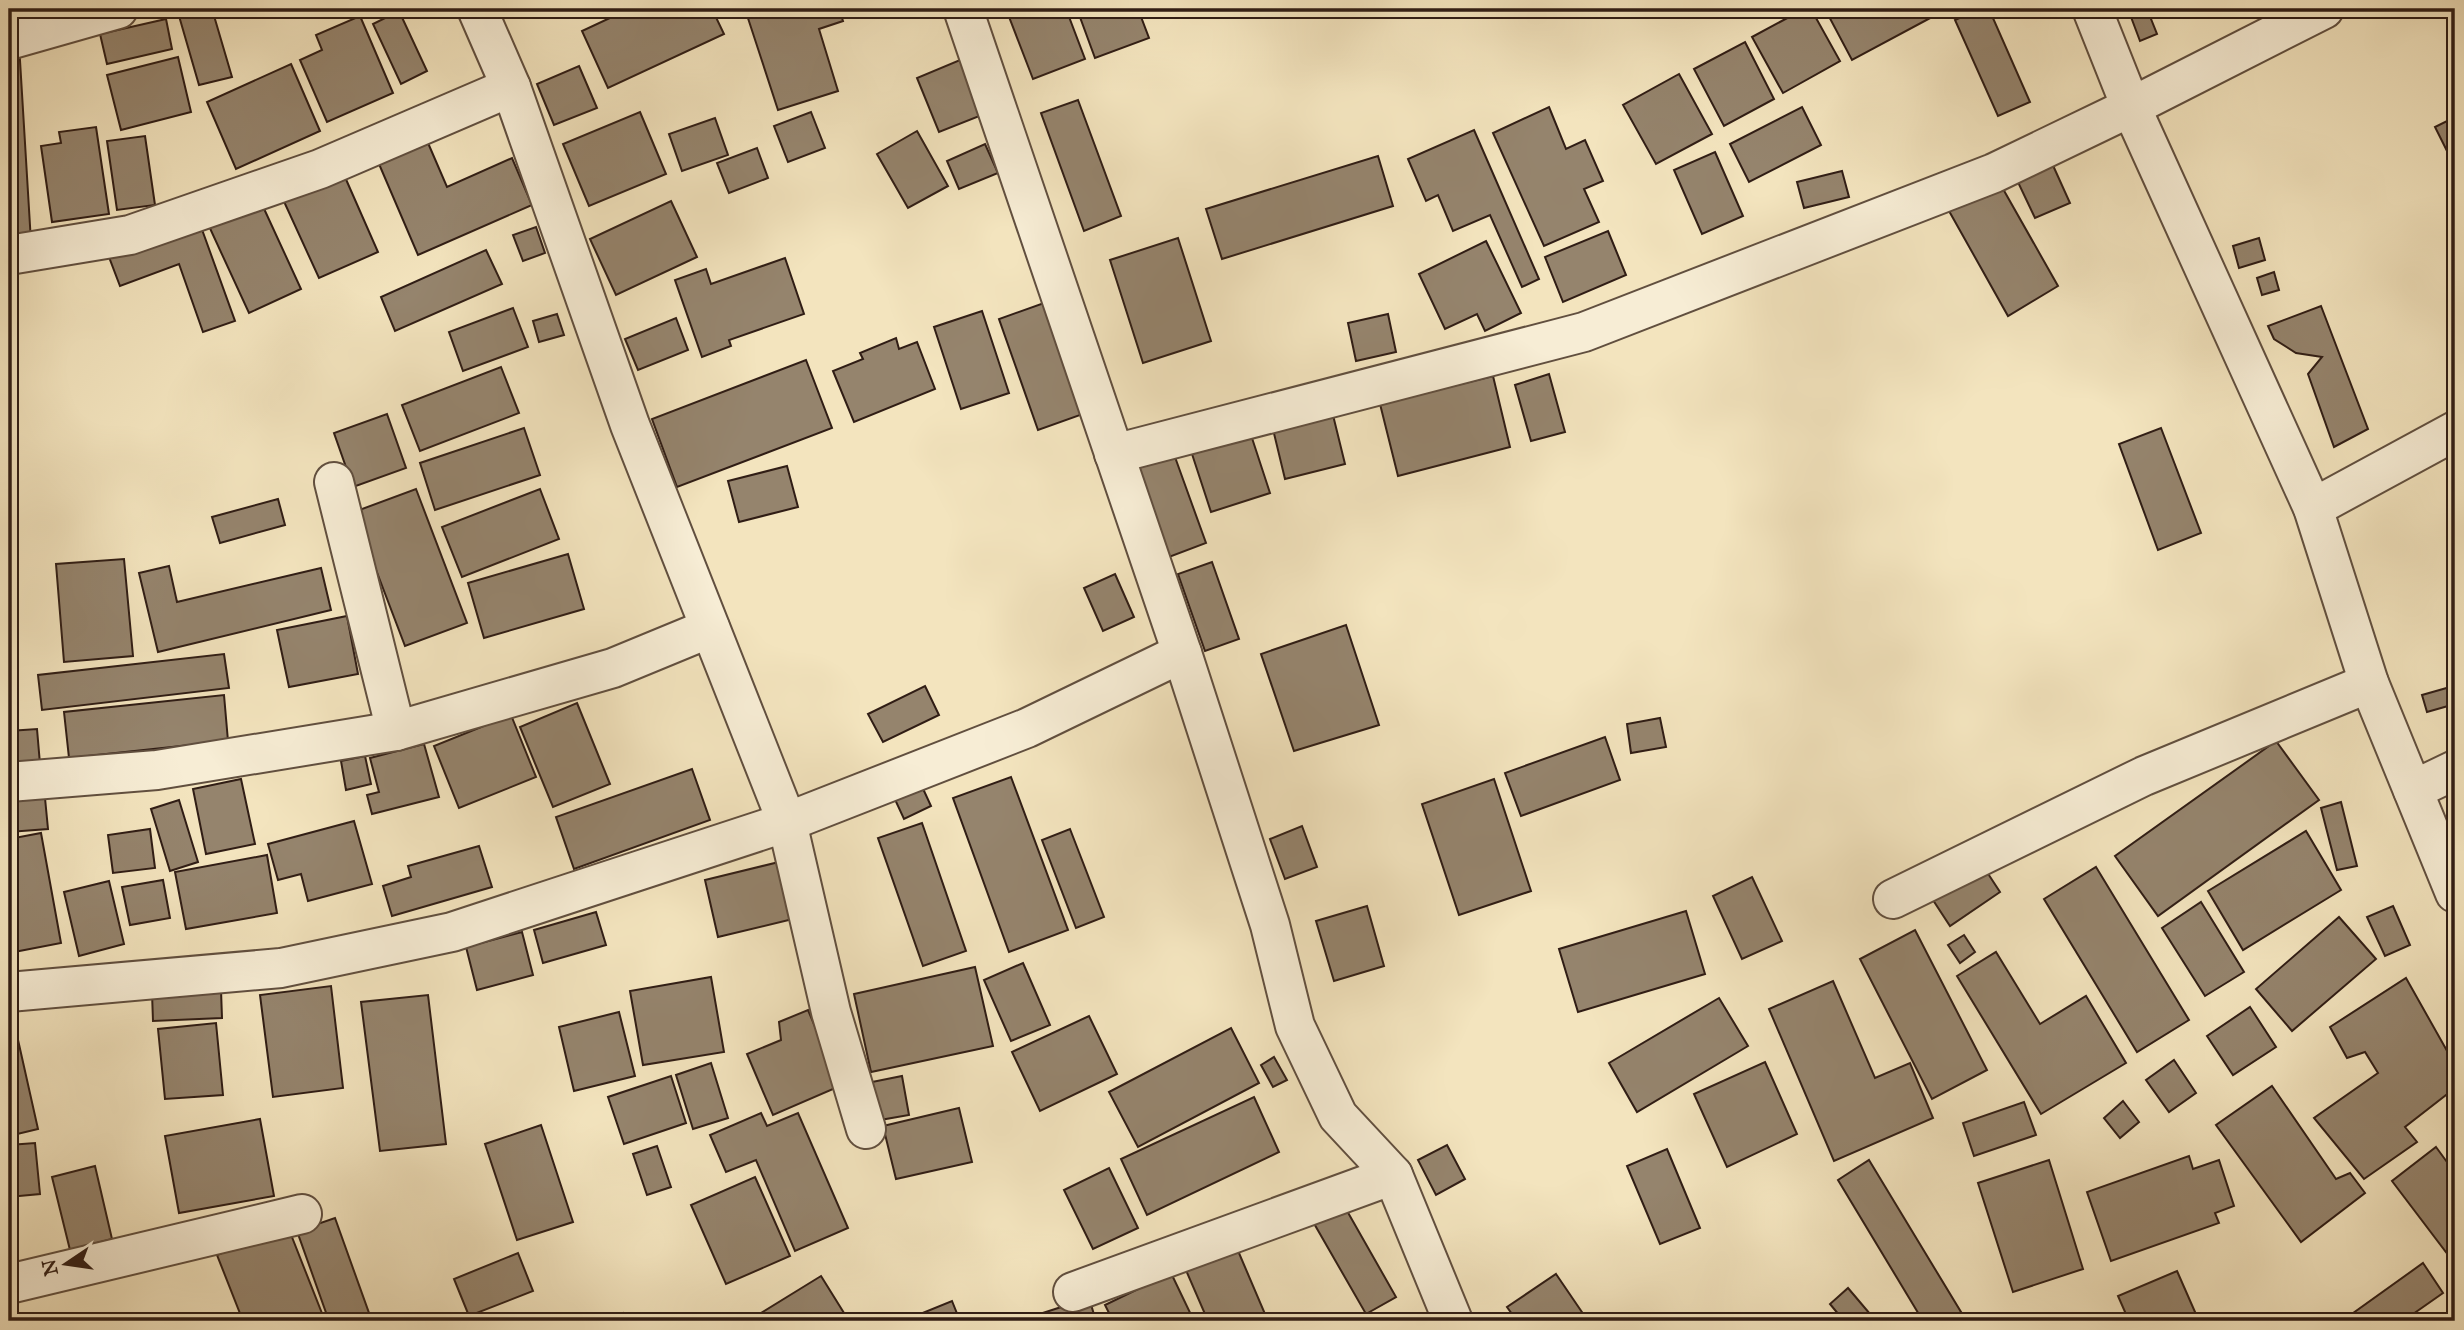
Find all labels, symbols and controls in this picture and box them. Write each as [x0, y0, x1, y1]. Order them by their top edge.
north arrow [32, 1228, 102, 1298]
text: N [37, 1257, 63, 1278]

